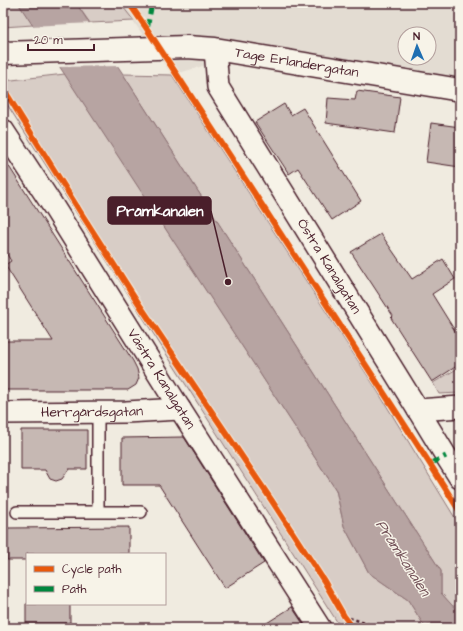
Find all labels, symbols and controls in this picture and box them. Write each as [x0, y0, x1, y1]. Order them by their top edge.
scale bar [28, 26, 94, 52]
north arrow [397, 26, 437, 66]
text: N [413, 29, 420, 44]
text: 20 m [34, 32, 63, 49]
street label: Tage Erlandergatan [233, 42, 360, 83]
callout: Pråmkanalen [108, 197, 211, 224]
text: Pråmkanalen [116, 201, 204, 222]
street label: Östra Kanalgatan [292, 215, 366, 318]
street label: Västra Kanalgatan [122, 325, 200, 433]
street label: Herrgårdsgatan [41, 401, 144, 423]
water label: Pråmkanalen [370, 516, 436, 601]
legend [26, 553, 166, 605]
text: Cycle path [62, 561, 121, 579]
text: Path [62, 581, 87, 598]

